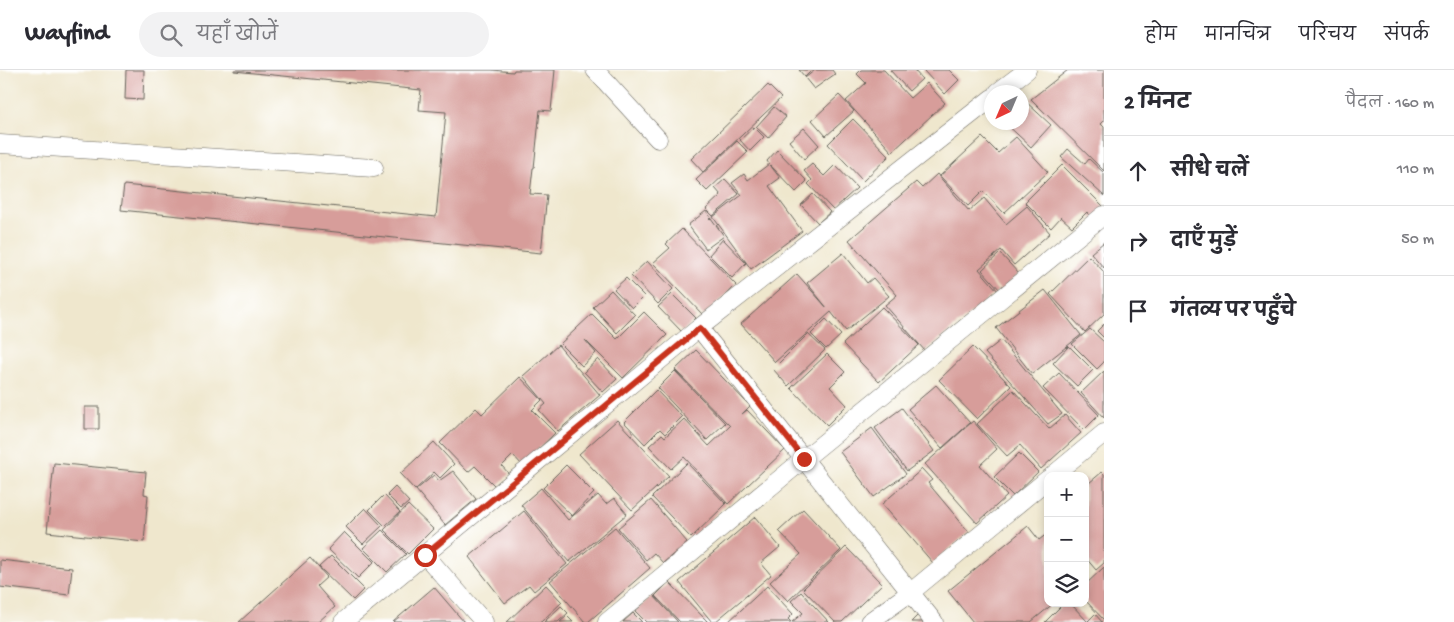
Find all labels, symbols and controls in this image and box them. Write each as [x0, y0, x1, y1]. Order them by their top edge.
search box [139, 12, 489, 57]
text: Wayfind [25, 20, 109, 49]
icon: search [157, 21, 185, 49]
text: यहाँ खोजें [197, 25, 278, 48]
text: होम [1145, 26, 1177, 47]
text: मानचित्र [1205, 26, 1271, 47]
text: परिचय [1299, 26, 1356, 47]
text: संपर्क [1384, 26, 1429, 47]
north arrow [984, 85, 1029, 130]
text: 2 मिनट [1124, 92, 1190, 117]
text: पैदल · 160 m [1346, 95, 1434, 114]
icon: ahead [1124, 157, 1152, 185]
text: सीधे चलें [1171, 161, 1248, 184]
text: 110 m [1397, 161, 1434, 180]
icon: right [1124, 227, 1152, 255]
text: दाएँ मुड़ें [1171, 231, 1237, 254]
text: 50 m [1401, 231, 1434, 250]
icon: arrive [1124, 297, 1152, 325]
text: गंतव्य पर पहुँचे [1171, 301, 1295, 324]
route end [793, 448, 816, 471]
map controls [1044, 472, 1089, 607]
button: + [1044, 472, 1089, 517]
button: − [1044, 517, 1089, 562]
route start [414, 544, 437, 567]
button: layers [1044, 562, 1089, 607]

